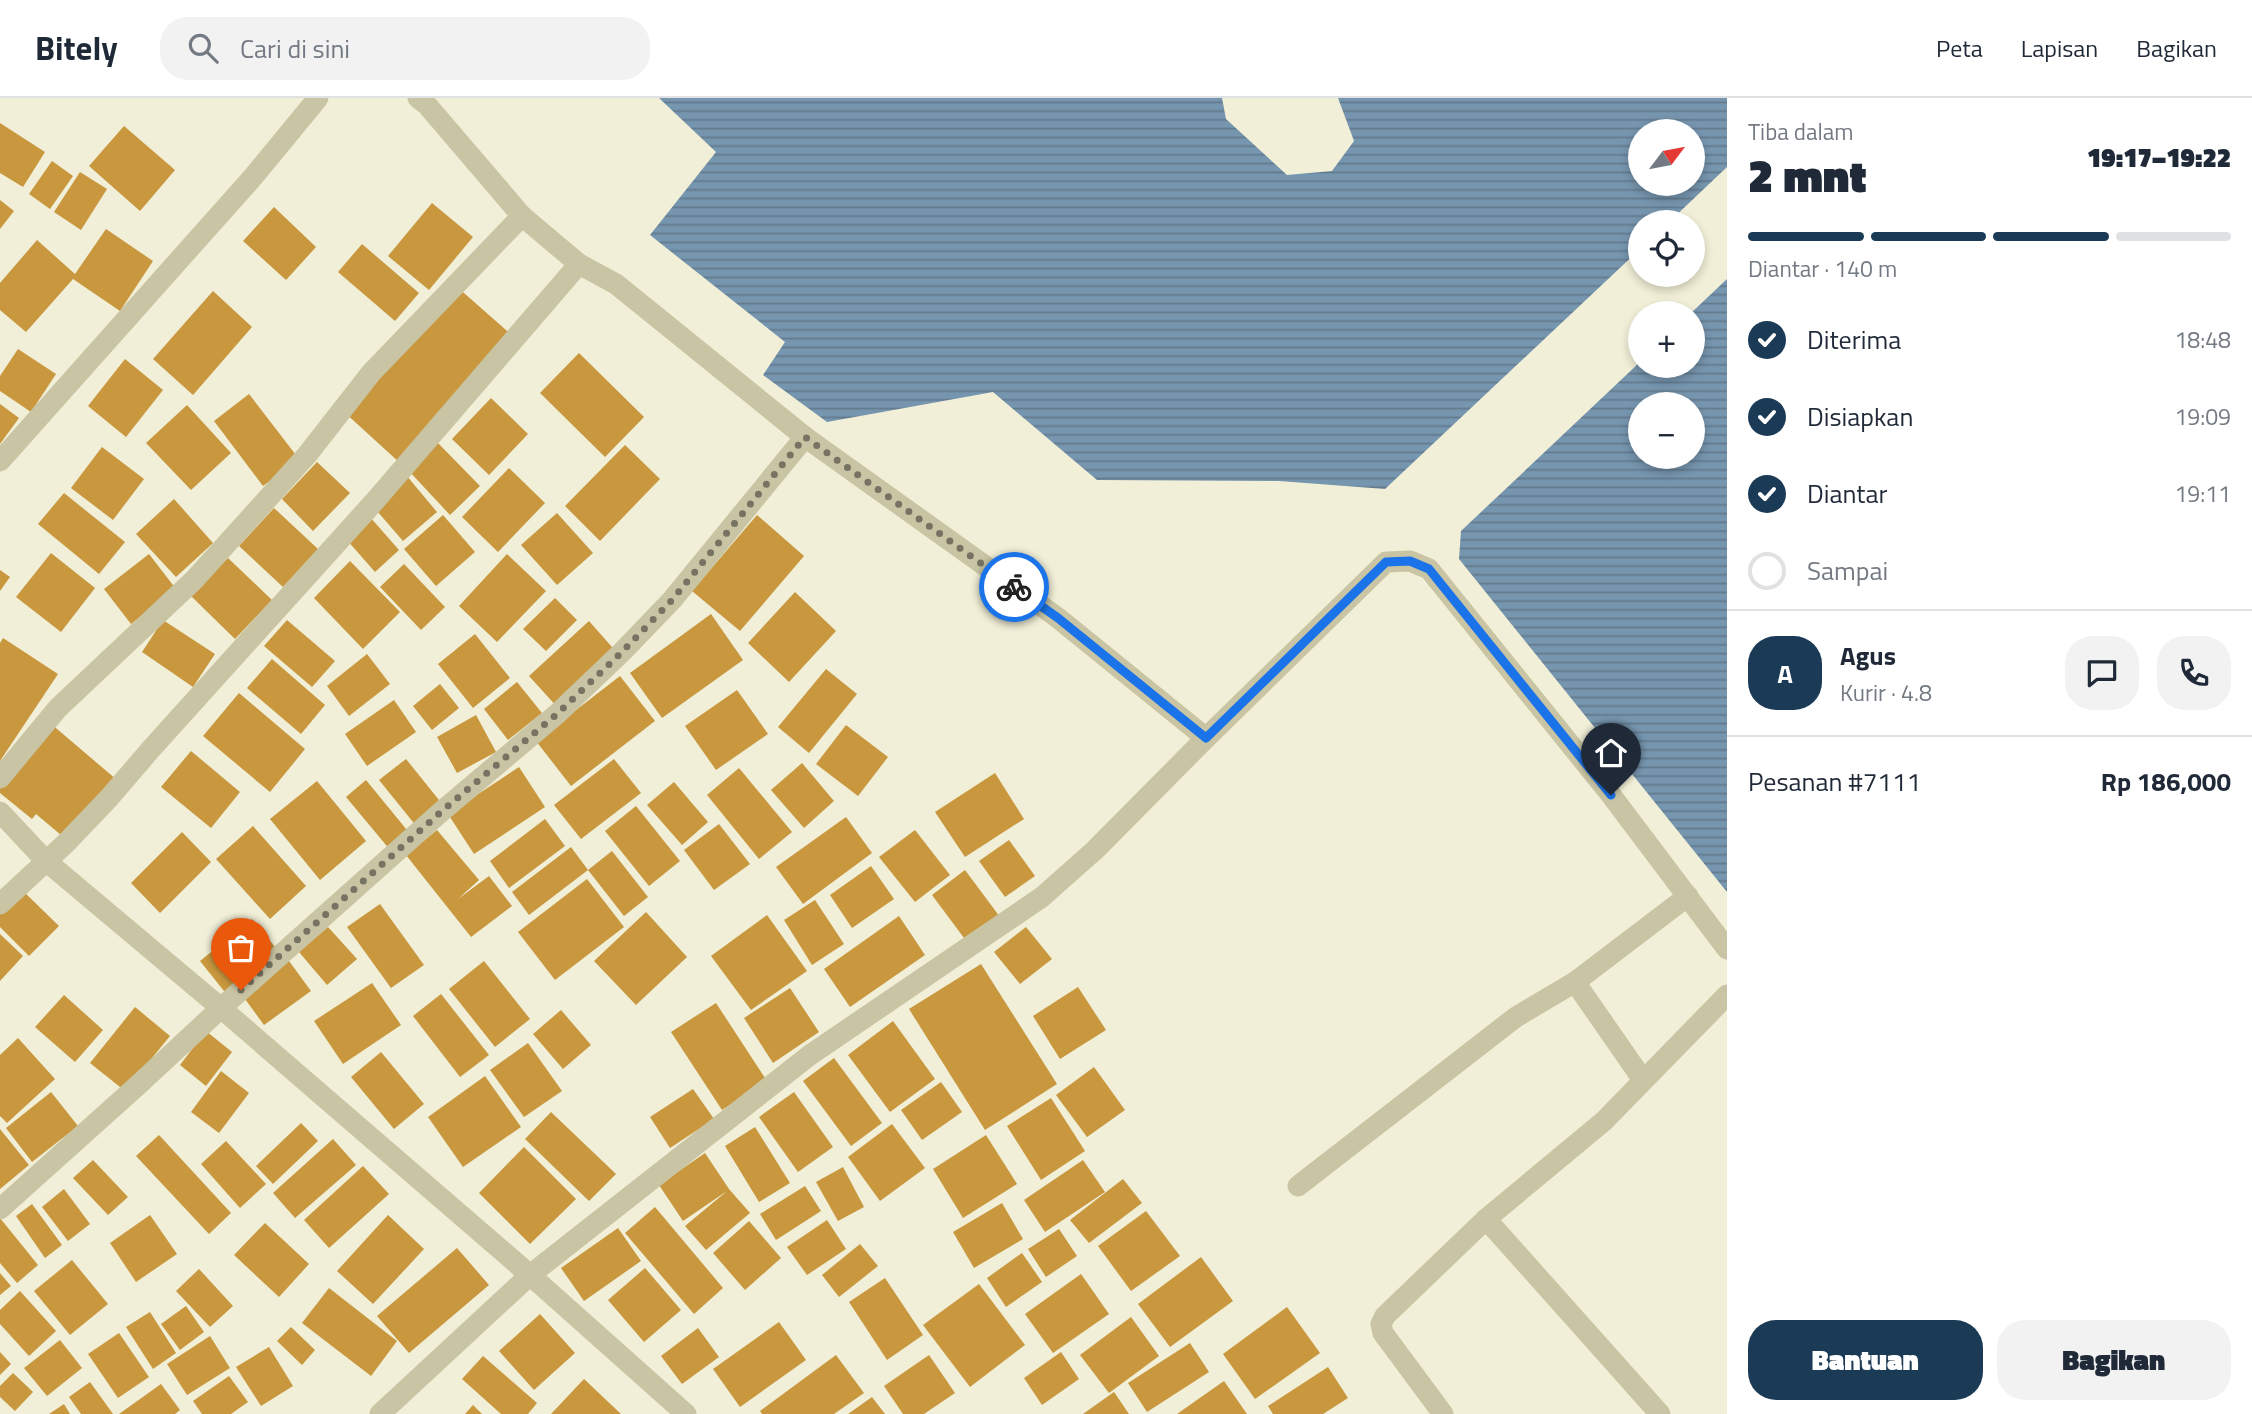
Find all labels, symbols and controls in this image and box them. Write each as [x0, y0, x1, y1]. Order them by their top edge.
search box [160, 17, 650, 80]
text: Bitely [35, 23, 118, 73]
icon: search [184, 29, 222, 67]
text: Cari di sini [240, 29, 350, 68]
text: Peta [1936, 30, 1983, 66]
text: Lapisan [2021, 30, 2098, 66]
text: Bagikan [2136, 30, 2217, 66]
text: Tiba dalam [1748, 114, 1854, 149]
north arrow [1628, 119, 1704, 196]
map controls [1628, 119, 1705, 469]
text: 19:17–19:22 [2087, 138, 2231, 177]
text: 2 mnt [1748, 140, 1866, 210]
button: locate [1628, 210, 1705, 287]
text: Diantar · 140 m [1748, 251, 1897, 286]
button: + [1628, 301, 1705, 378]
text: Diterima [1807, 320, 1901, 359]
icon: check [1748, 321, 1786, 359]
text: 18:48 [2174, 322, 2231, 357]
button: − [1628, 392, 1705, 469]
text: Disiapkan [1807, 397, 1913, 436]
icon: check [1748, 398, 1786, 436]
text: 19:09 [2174, 399, 2231, 434]
text: Diantar [1807, 474, 1888, 513]
icon: check [1748, 475, 1786, 513]
text: 19:11 [2174, 476, 2231, 511]
text: Sampai [1807, 551, 1888, 590]
courier [979, 552, 1049, 622]
icon: bike [995, 568, 1033, 606]
text: Agus [1840, 636, 1896, 675]
button: chat [2065, 636, 2139, 710]
button: phone [2157, 636, 2231, 710]
text: A [1777, 654, 1793, 693]
text: Kurir · 4.8 [1840, 675, 1932, 710]
pin [1581, 723, 1641, 795]
icon: home [1592, 734, 1630, 772]
text: Pesanan #7111 [1748, 762, 1921, 801]
text: Rp 186,000 [2101, 762, 2231, 801]
pin [211, 918, 271, 990]
icon: bag [222, 929, 260, 967]
button: Bantuan [1748, 1320, 1983, 1400]
button: Bagikan [1997, 1320, 2231, 1400]

